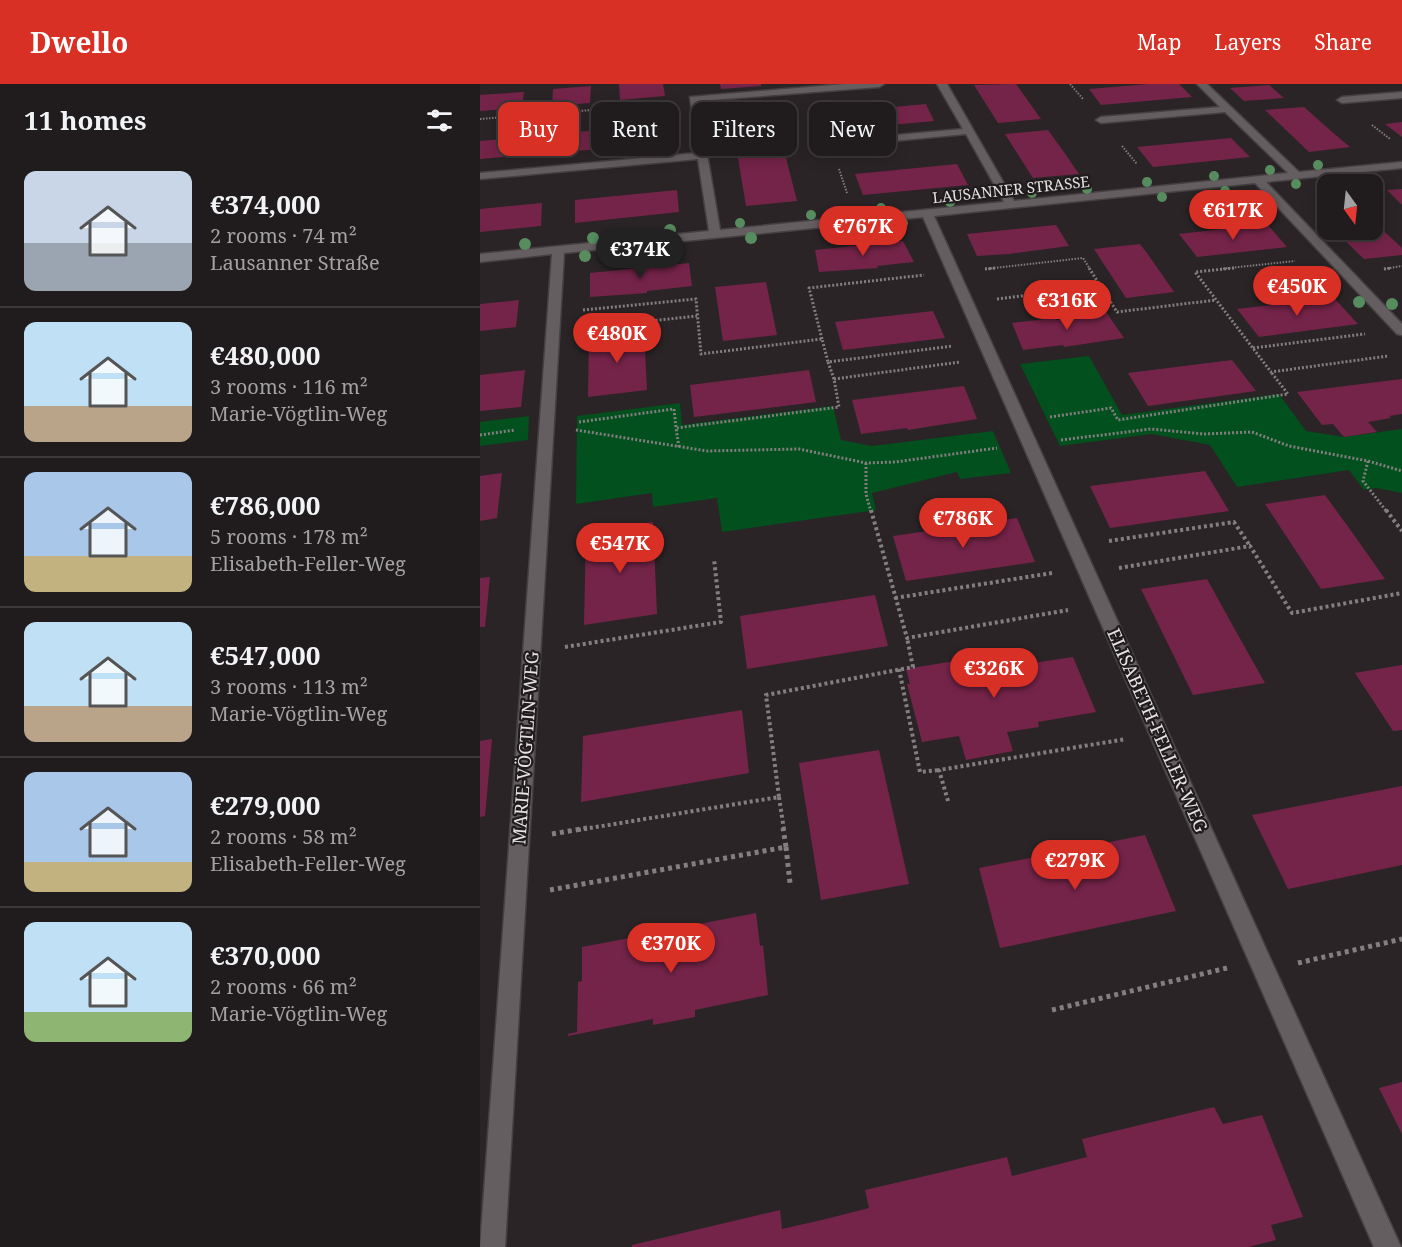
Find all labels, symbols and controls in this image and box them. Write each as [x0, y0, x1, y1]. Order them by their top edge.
text: Dwello [30, 23, 128, 61]
text: Map [1137, 28, 1181, 56]
text: Layers [1214, 28, 1281, 56]
text: Share [1314, 28, 1372, 56]
text: 11 homes [24, 102, 146, 138]
chip: Buy [498, 102, 579, 156]
chip: Rent [591, 102, 679, 156]
chip: Filters [691, 102, 797, 156]
chip: New [809, 102, 896, 156]
icon: filters [423, 104, 456, 137]
street label: LAUSANNER STRASSE [931, 171, 1091, 207]
north arrow [1317, 174, 1383, 240]
map controls [1317, 174, 1383, 240]
text: €374,000 [210, 186, 320, 222]
pin: €617K [1191, 190, 1275, 241]
icon: home [72, 195, 144, 267]
text: €617K [1203, 196, 1263, 223]
pin: €767K [821, 206, 905, 257]
text: €767K [833, 212, 893, 239]
text: 2 rooms · 74 m² [210, 222, 357, 249]
pin: €374K [598, 229, 682, 280]
text: €374K [610, 235, 670, 262]
text: Lausanner Straße [210, 249, 380, 276]
pin: €450K [1255, 266, 1339, 317]
text: €450K [1267, 272, 1327, 299]
pin: €316K [1025, 280, 1109, 331]
text: €316K [1037, 286, 1097, 313]
pin: €480K [575, 313, 659, 364]
text: €480K [587, 319, 647, 346]
text: €480,000 [210, 337, 320, 373]
icon: home [72, 346, 144, 418]
text: 3 rooms · 116 m² [210, 373, 368, 400]
text: Marie-Vögtlin-Weg [210, 400, 387, 427]
text: €786,000 [210, 487, 320, 523]
icon: home [72, 496, 144, 568]
pin: €786K [921, 498, 1005, 549]
text: €786K [933, 504, 993, 531]
text: 5 rooms · 178 m² [210, 523, 368, 550]
pin: €547K [578, 523, 662, 574]
text: €547K [590, 529, 650, 556]
text: Elisabeth-Feller-Weg [210, 550, 406, 577]
street label: ELISABETH-FELLER-WEG [1102, 624, 1214, 836]
text: €547,000 [210, 637, 320, 673]
icon: home [72, 646, 144, 718]
pin: €326K [952, 648, 1036, 699]
street label: MARIE-VÖGTLIN-WEG [506, 651, 544, 845]
text: €326K [964, 654, 1024, 681]
text: 3 rooms · 113 m² [210, 673, 368, 700]
text: Marie-Vögtlin-Weg [210, 700, 387, 727]
text: €279,000 [210, 787, 320, 823]
icon: home [72, 796, 144, 868]
text: 2 rooms · 58 m² [210, 823, 357, 850]
pin: €279K [1033, 840, 1117, 891]
text: €279K [1045, 846, 1105, 873]
text: Elisabeth-Feller-Weg [210, 850, 406, 877]
pin: €370K [629, 923, 713, 974]
text: €370K [641, 929, 701, 956]
text: €370,000 [210, 937, 320, 973]
icon: home [72, 946, 144, 1018]
text: 2 rooms · 66 m² [210, 973, 357, 1000]
text: Marie-Vögtlin-Weg [210, 1000, 387, 1027]

